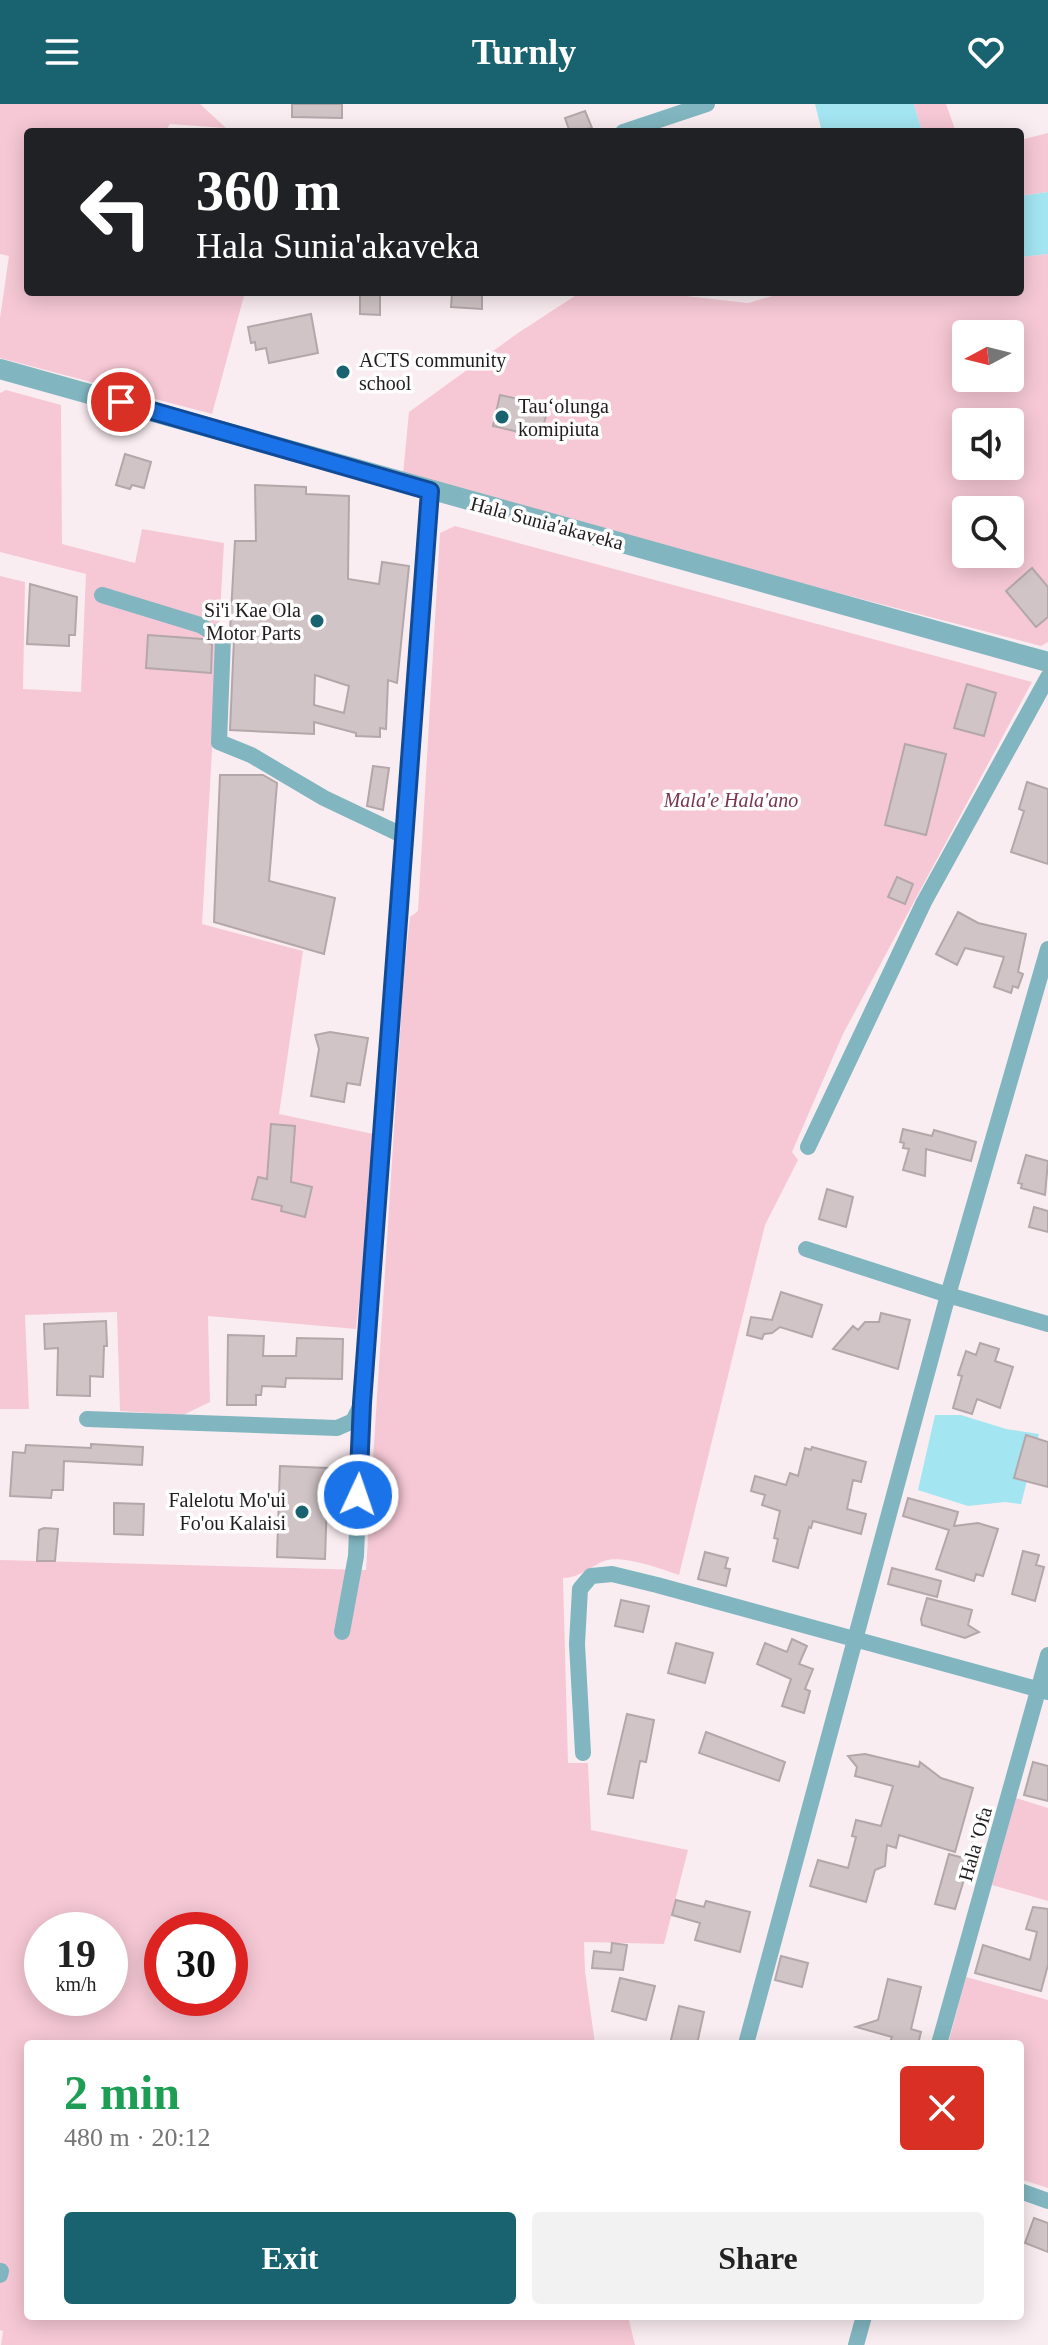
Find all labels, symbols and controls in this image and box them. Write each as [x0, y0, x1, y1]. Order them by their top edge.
icon: menu [40, 30, 84, 74]
icon: heart [964, 30, 1008, 74]
text: Turnly [472, 32, 576, 72]
icon: left [64, 160, 168, 264]
text: 360 m [196, 160, 341, 222]
text: Hala Sunia'akaveka [196, 226, 479, 266]
north arrow [952, 320, 1024, 392]
map controls [952, 320, 1024, 568]
place label: ACTS community school [359, 349, 506, 394]
marker: ACTS community school [334, 363, 352, 381]
pin [87, 368, 155, 436]
icon: arrive [99, 380, 143, 424]
place label: Tauʻolunga komipiuta [518, 395, 609, 441]
marker: Tauʻolunga komipiuta [493, 408, 511, 426]
button: sound [952, 408, 1024, 480]
street label: Hala Sunia'akaveka [468, 492, 626, 554]
button: search [952, 496, 1024, 568]
place label: Si'i Kae Ola Motor Parts [204, 599, 301, 644]
marker: Si'i Kae Ola Motor Parts [308, 612, 326, 630]
park label: Mala'e Hala'ano [663, 789, 798, 811]
position arrow [316, 1453, 400, 1537]
place label: Falelotu Mo'ui Fo'ou Kalaisi [169, 1489, 286, 1534]
marker: Falelotu Mo'ui Fo'ou Kalaisi [293, 1503, 311, 1521]
street label: Hala 'Ofa [954, 1804, 996, 1884]
speed limit sign: 30 [144, 1912, 248, 2016]
text: 19 [56, 1931, 96, 1976]
text: km/h [55, 1973, 97, 1995]
text: 2 min [64, 2066, 180, 2119]
button: close [900, 2066, 984, 2150]
text: 480 m · 20:12 [64, 2123, 211, 2152]
button: Exit [64, 2212, 516, 2304]
button: Share [532, 2212, 984, 2304]

